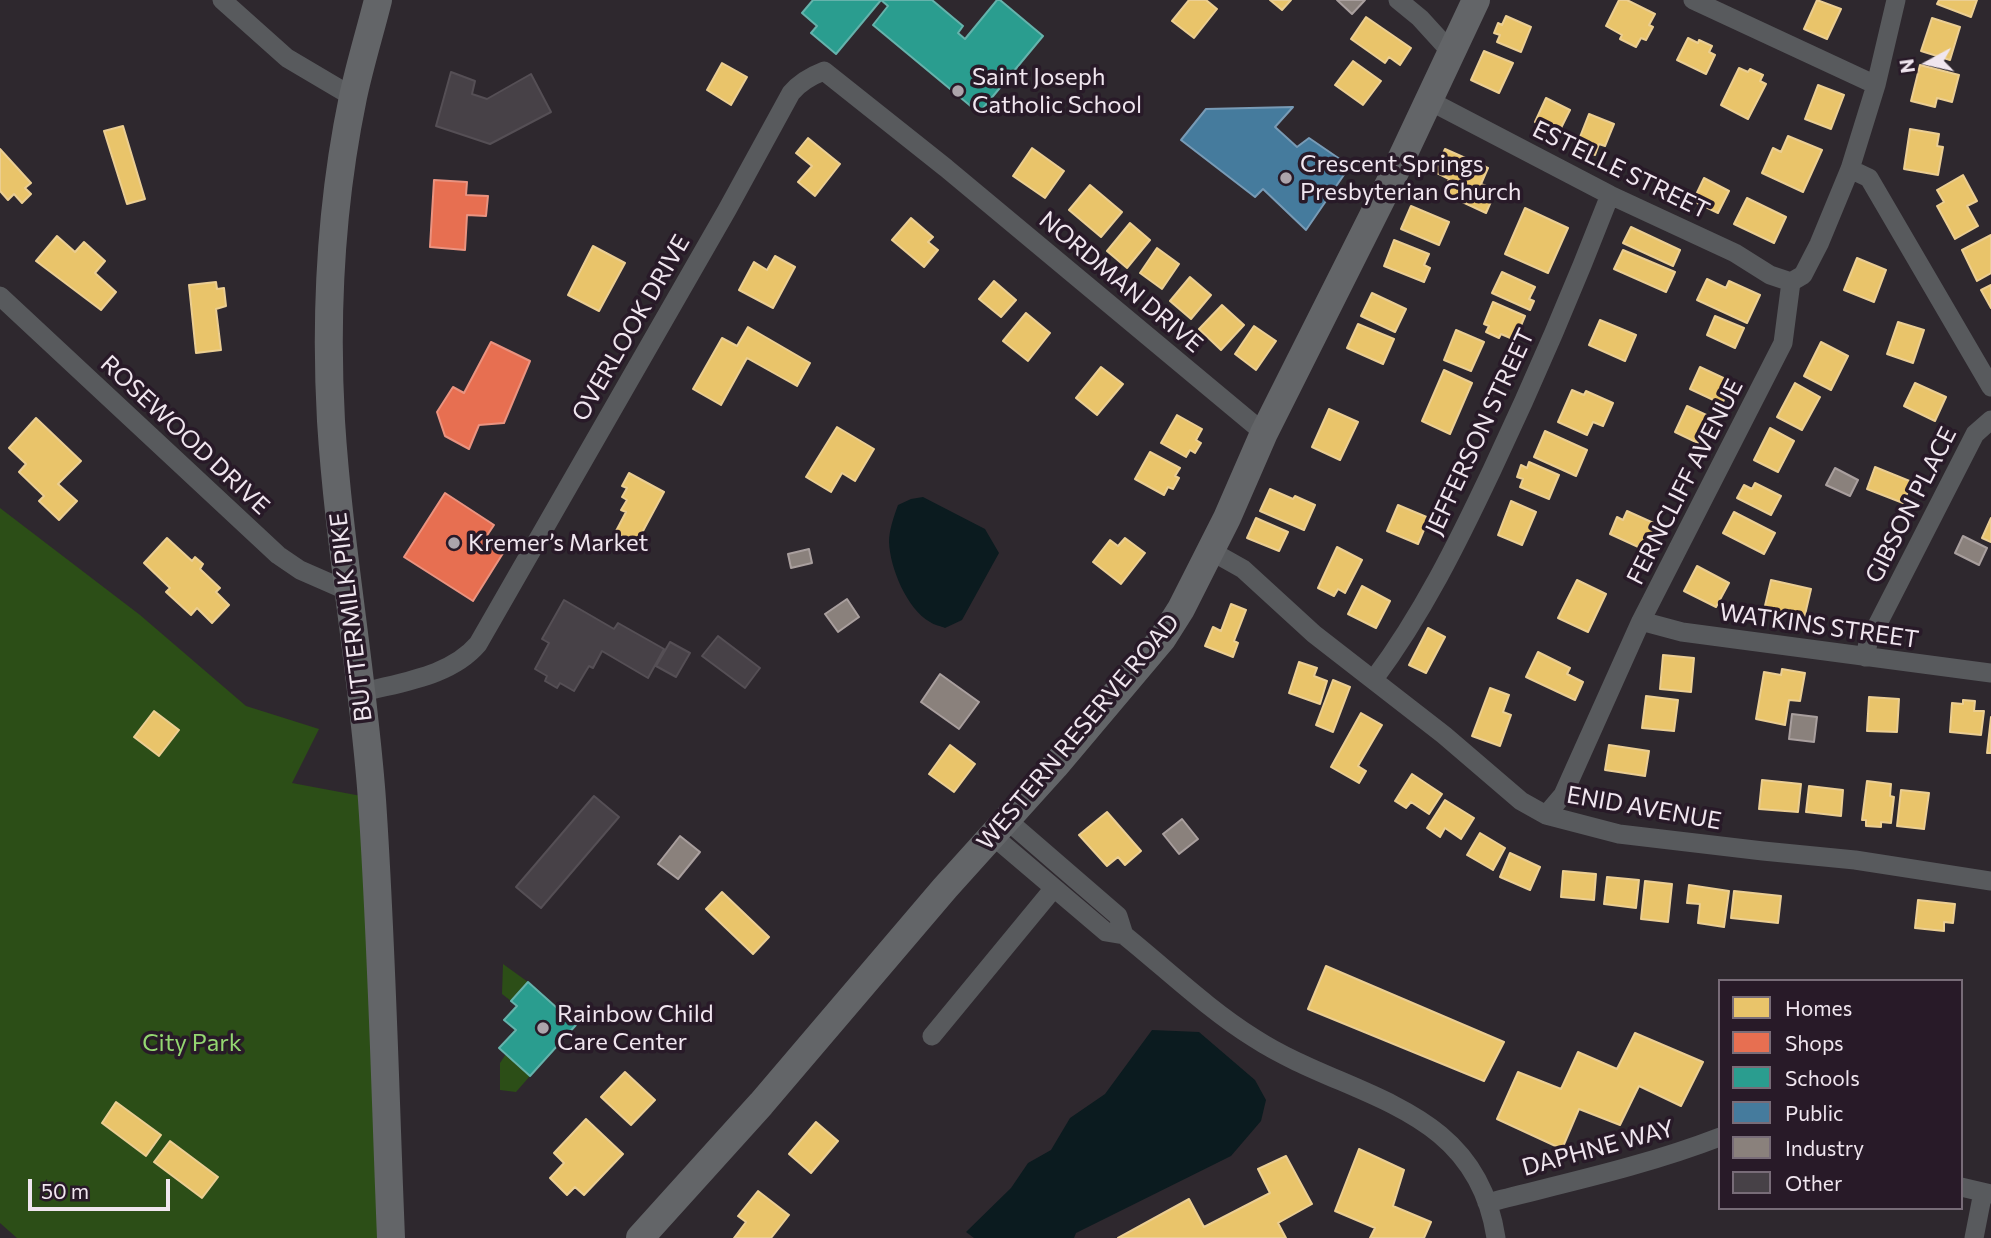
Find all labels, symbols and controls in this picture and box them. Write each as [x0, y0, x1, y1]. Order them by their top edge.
north arrow [1893, 28, 1963, 98]
text: N [1894, 57, 1919, 75]
place label: Saint Joseph Catholic School [972, 63, 1142, 119]
marker: Saint Joseph Catholic School [950, 83, 966, 99]
street label: ESTELLE STREET [1528, 115, 1714, 225]
place label: Crescent Springs Presbyterian Church [1300, 150, 1521, 206]
marker: Crescent Springs Presbyterian Church [1278, 170, 1294, 186]
street label: NORDMAN DRIVE [1033, 205, 1209, 359]
street label: OVERLOOK DRIVE [566, 230, 696, 426]
street label: JEFFERSON STREET [1419, 324, 1541, 540]
street label: ROSEWOOD DRIVE [95, 349, 275, 521]
street label: FERNCLIFF AVENUE [1621, 375, 1749, 589]
street label: GIBSON PLACE [1859, 422, 1963, 588]
street label: BUTTERMILK PIKE [324, 511, 378, 723]
place label: Kremer’s Market [468, 529, 648, 557]
marker: Kremer’s Market [446, 535, 462, 551]
street label: WATKINS STREET [1717, 598, 1921, 654]
street label: WESTERN RESERVE ROAD [971, 608, 1185, 856]
street label: ENID AVENUE [1564, 780, 1724, 836]
legend [1718, 979, 1963, 1210]
text: Homes [1785, 995, 1852, 1020]
place label: Rainbow Child Care Center [557, 1000, 714, 1056]
marker: Rainbow Child Care Center [535, 1020, 551, 1036]
park label: City Park [142, 1029, 242, 1057]
text: Shops [1785, 1030, 1844, 1055]
text: Schools [1785, 1065, 1860, 1090]
text: Public [1785, 1100, 1843, 1125]
street label: DAPHNE WAY [1519, 1114, 1677, 1182]
text: Industry [1785, 1135, 1864, 1160]
scale bar [32, 1164, 173, 1208]
text: Other [1785, 1170, 1842, 1195]
text: 50 m [41, 1178, 89, 1203]

